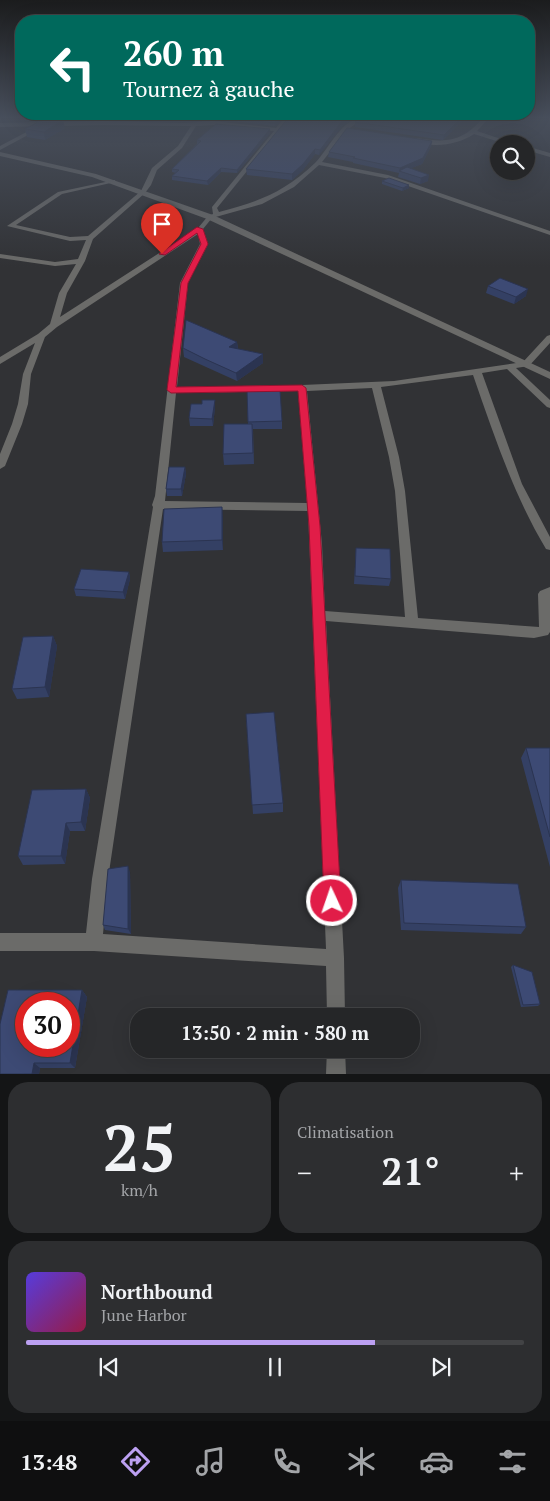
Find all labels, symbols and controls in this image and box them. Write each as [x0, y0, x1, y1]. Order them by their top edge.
text: 260 m [123, 30, 224, 76]
icon: left [40, 35, 105, 100]
text: Tournez à gauche [123, 74, 294, 103]
map controls [490, 135, 535, 180]
button: search [490, 135, 535, 180]
pin [141, 203, 183, 254]
icon: arrive [148, 210, 176, 238]
position arrow [305, 874, 357, 926]
speed limit sign: 30 [15, 992, 80, 1057]
text: 13:50 · 2 min · 580 m [181, 1020, 369, 1045]
text: 25 [103, 1103, 176, 1190]
text: Climatisation [297, 1121, 394, 1143]
text: 21° [381, 1146, 440, 1196]
text: − [297, 1154, 312, 1191]
text: + [509, 1154, 524, 1191]
text: km/h [121, 1179, 158, 1201]
text: Northbound [101, 1279, 213, 1304]
text: June Harbor [101, 1304, 187, 1326]
icon: previous [95, 1353, 123, 1381]
icon: pause [261, 1353, 289, 1381]
icon: next [427, 1353, 455, 1381]
icon: directions [118, 1444, 153, 1479]
icon: music [193, 1444, 228, 1479]
icon: phone [269, 1444, 304, 1479]
icon: climate [344, 1444, 379, 1479]
icon: car [419, 1444, 454, 1479]
icon: filters [495, 1444, 530, 1479]
text: 13:48 [20, 1447, 77, 1476]

